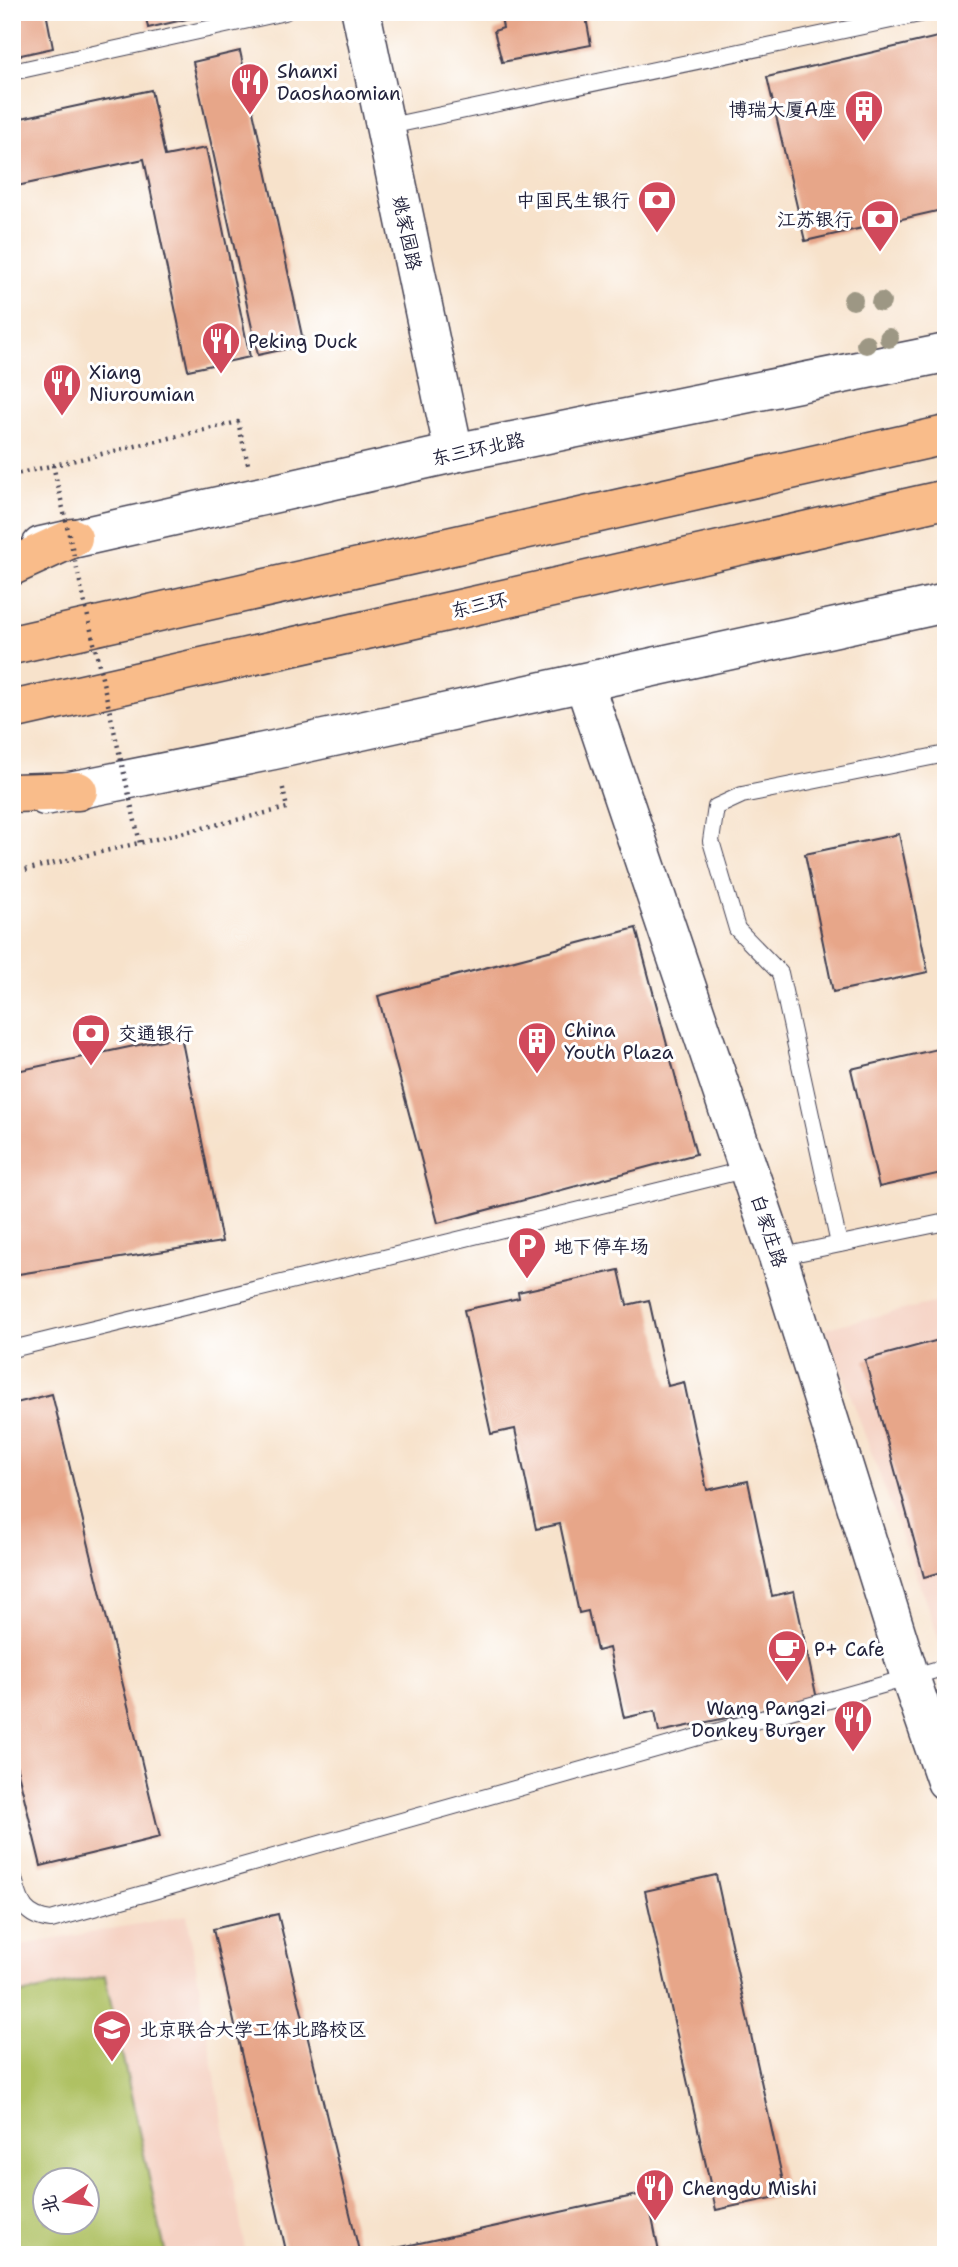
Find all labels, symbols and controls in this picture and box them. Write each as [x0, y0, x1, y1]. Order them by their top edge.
place label: Shanxi Daoshaomian [277, 59, 401, 106]
restaurant icon: Shanxi Daoshaomian [229, 61, 271, 116]
building icon: 博瑞大厦A座 [843, 88, 885, 143]
place label: 博瑞大厦A座 [728, 97, 837, 122]
bank icon: 中国民生银行 [636, 179, 678, 234]
place label: 中国民生银行 [516, 188, 630, 213]
street label: 姚家园路 [387, 193, 427, 273]
bank icon: 江苏银行 [859, 198, 901, 253]
place label: 江苏银行 [777, 207, 853, 232]
restaurant icon: Peking Duck [200, 320, 242, 375]
place label: Peking Duck [248, 329, 358, 354]
place label: Xiang Niuroumian [89, 360, 195, 407]
restaurant icon: Xiang Niuroumian [41, 362, 83, 417]
street label: 东三环北路 [429, 427, 527, 471]
street label: 东三环 [448, 586, 510, 624]
bank icon: 交通银行 [70, 1012, 112, 1067]
place label: China Youth Plaza [564, 1018, 674, 1065]
building icon: China Youth Plaza [516, 1020, 558, 1075]
place label: 交通银行 [118, 1021, 194, 1046]
street label: 白家庄路 [745, 1191, 793, 1271]
parking icon: 地下停车场 [506, 1225, 548, 1280]
place label: 地下停车场 [554, 1234, 649, 1259]
cafe icon: P+ Cafe [766, 1628, 808, 1683]
place label: P+ Cafe [814, 1637, 885, 1662]
place label: Wang Pangzi Donkey Burger [691, 1696, 826, 1743]
restaurant icon: Wang Pangzi Donkey Burger [832, 1698, 874, 1753]
school or university icon: 北京联合大学工体北路校区 [91, 2008, 133, 2063]
place label: 北京联合大学工体北路校区 [139, 2017, 367, 2042]
north arrow [32, 2166, 102, 2236]
restaurant icon: Chengdu Mishi [634, 2167, 676, 2222]
place label: Chengdu Mishi [682, 2176, 817, 2201]
text: 北 [36, 2193, 64, 2217]

